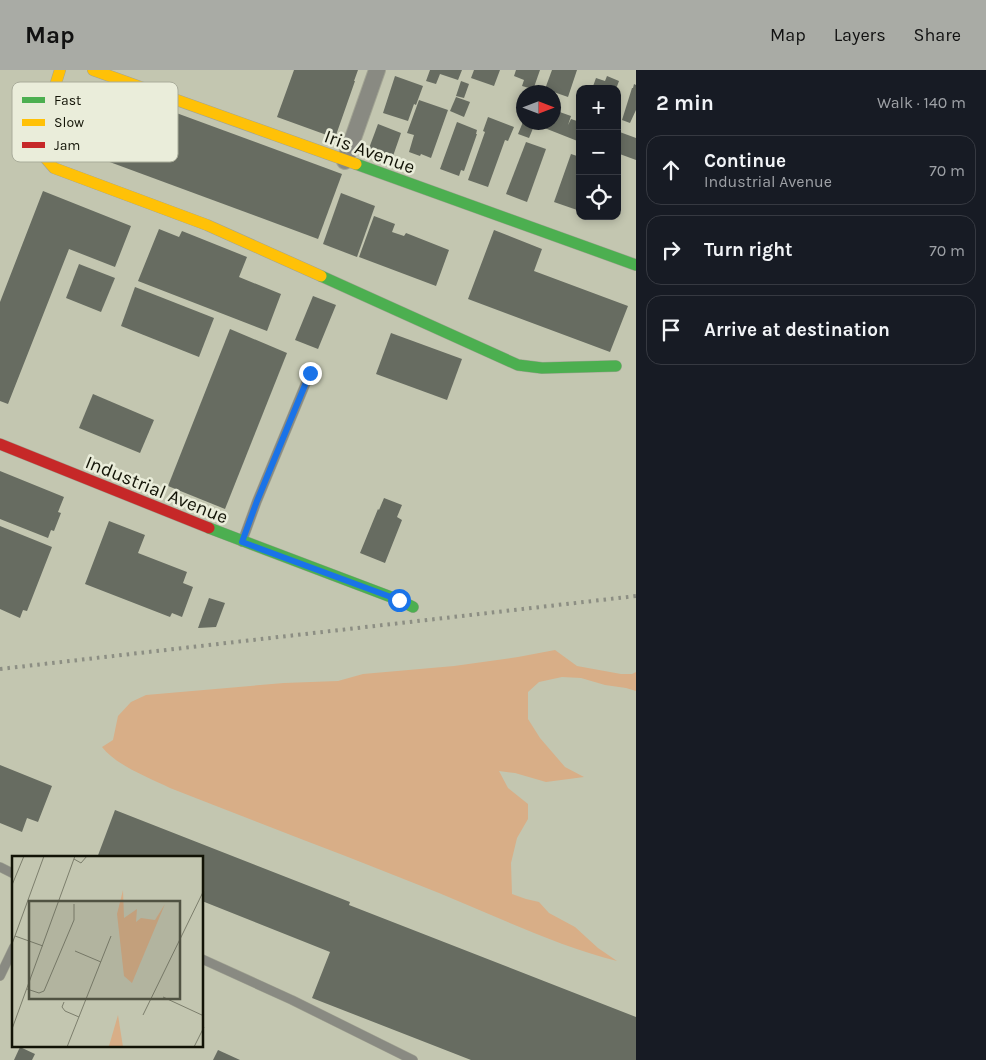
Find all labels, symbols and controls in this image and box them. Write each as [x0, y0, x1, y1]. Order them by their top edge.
text: Map [25, 21, 75, 49]
text: Map [770, 24, 806, 46]
text: Layers [834, 24, 886, 46]
text: Share [914, 24, 961, 46]
legend [12, 82, 178, 162]
north arrow [516, 85, 561, 130]
map controls [576, 85, 621, 220]
button: + [576, 85, 621, 130]
text: 2 min [656, 91, 714, 115]
text: Fast [54, 92, 81, 109]
text: Walk · 140 m [877, 93, 966, 112]
text: Slow [54, 114, 84, 131]
street label: Iris Avenue [321, 125, 418, 179]
button: − [576, 130, 621, 175]
text: Jam [54, 137, 80, 154]
text: Continue [704, 150, 786, 172]
icon: ahead [657, 156, 685, 184]
text: 70 m [929, 161, 965, 180]
text: Industrial Avenue [704, 172, 832, 191]
button: locate [576, 175, 621, 220]
icon: right [657, 236, 685, 264]
text: Turn right [704, 239, 793, 261]
text: 70 m [929, 241, 965, 260]
icon: arrive [657, 316, 685, 344]
text: Arrive at destination [704, 319, 890, 341]
route end [299, 362, 322, 385]
street label: Industrial Avenue [82, 451, 231, 529]
route start [388, 589, 411, 612]
inset map [12, 856, 204, 1048]

